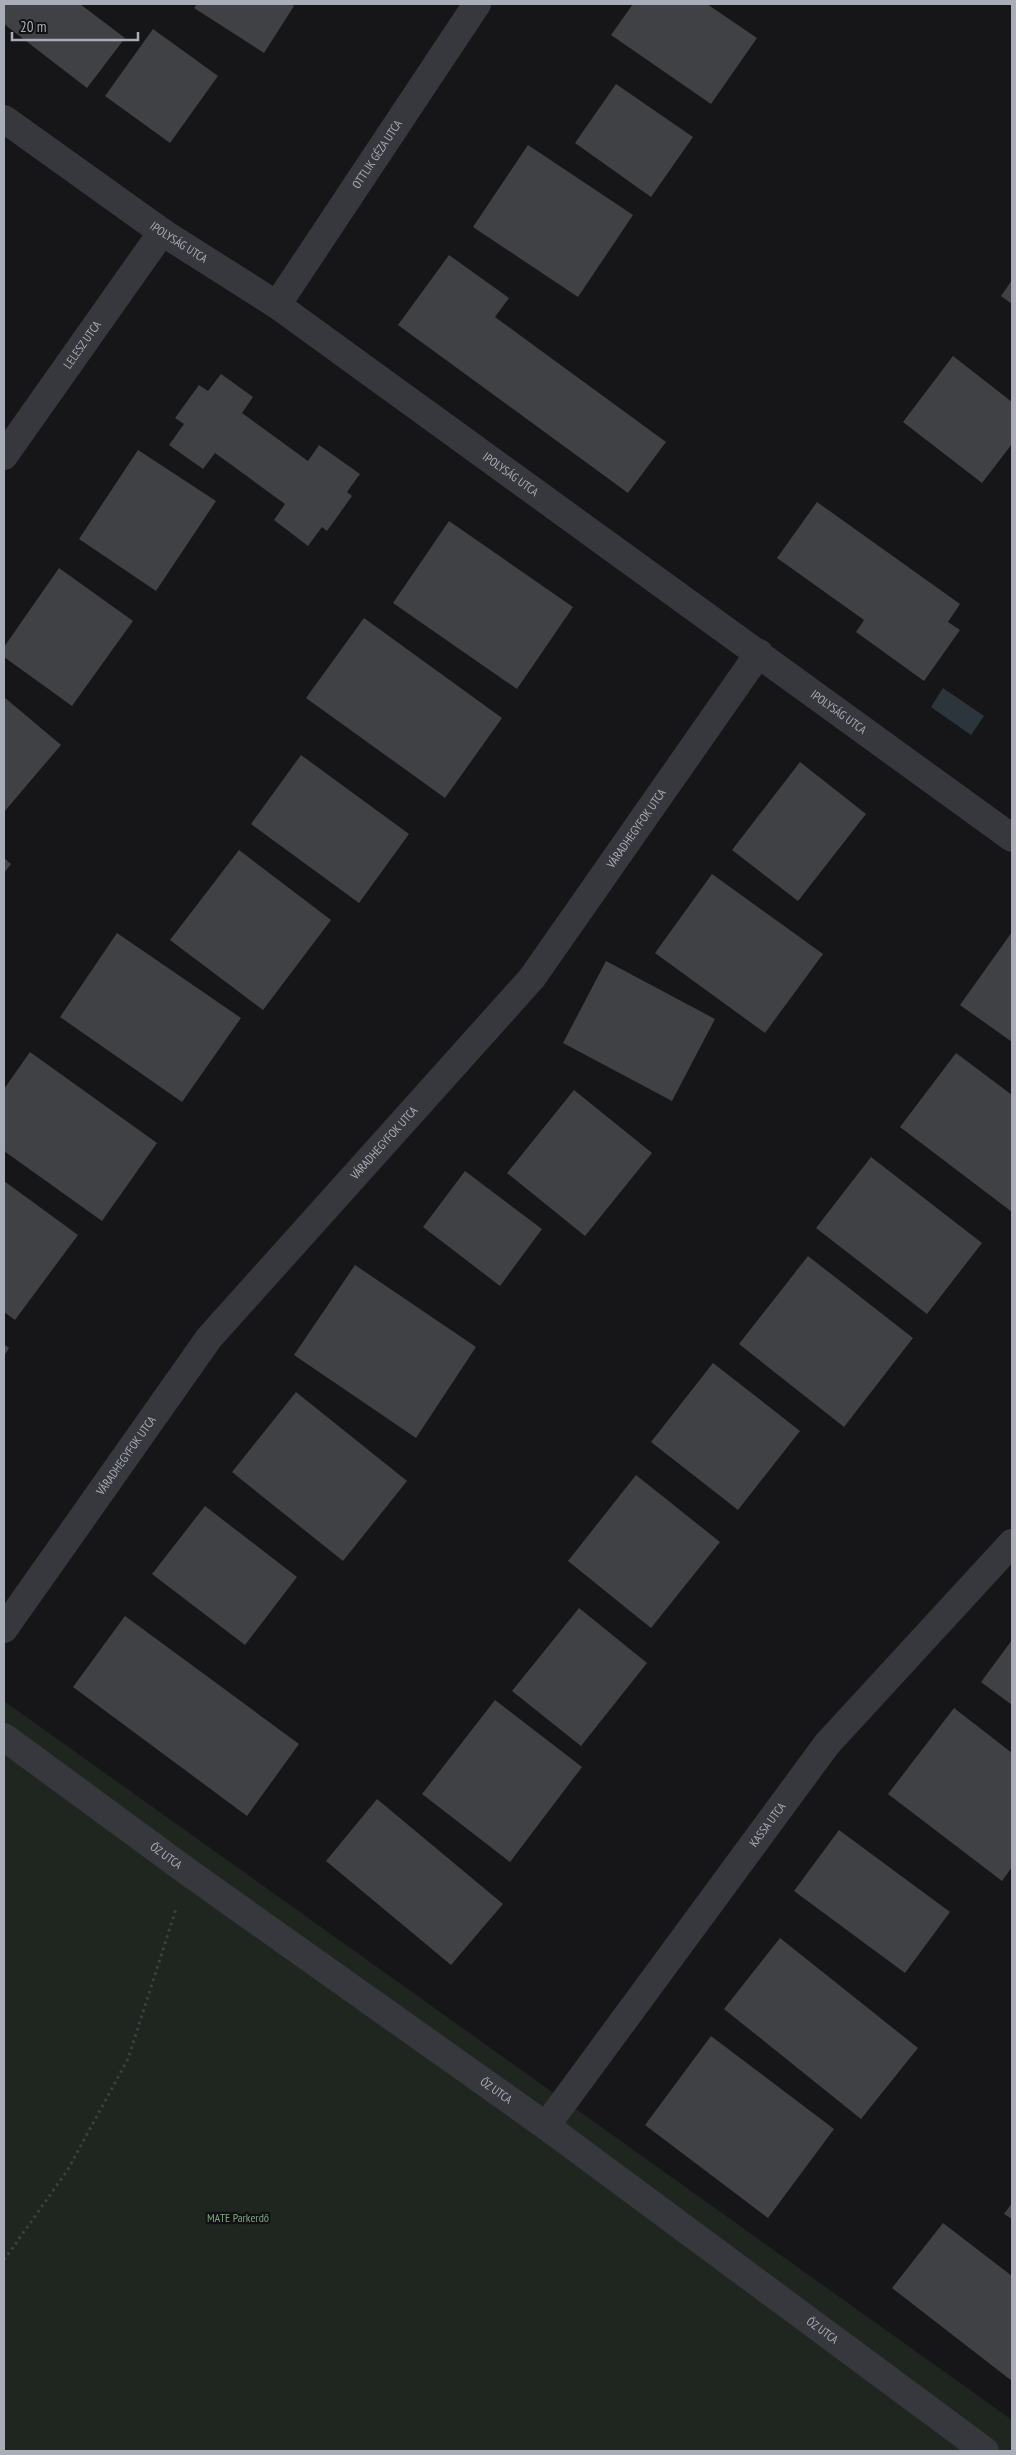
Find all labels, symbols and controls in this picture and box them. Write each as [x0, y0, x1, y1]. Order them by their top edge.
scale bar [12, 10, 139, 42]
text: 20 m [20, 17, 46, 36]
street label: OTTLIK GÉZA UTCA [349, 117, 405, 191]
street label: IPOLYSÁG UTCA [147, 218, 211, 266]
street label: LELESZ UTCA [60, 318, 104, 371]
street label: IPOLYSÁG UTCA [480, 449, 542, 499]
street label: IPOLYSÁG UTCA [808, 687, 870, 737]
street label: VÁRADHEGYFOK UTCA [603, 785, 669, 871]
street label: VÁRADHEGYFOK UTCA [346, 1103, 420, 1183]
street label: VÁRADHEGYFOK UTCA [92, 1413, 159, 1499]
street label: KASSA UTCA [746, 1799, 789, 1850]
street label: ŐZ UTCA [147, 1839, 186, 1872]
street label: ŐZ UTCA [477, 2074, 516, 2107]
park label: MATE Parkerdő [207, 2210, 269, 2225]
street label: ŐZ UTCA [804, 2313, 842, 2347]

